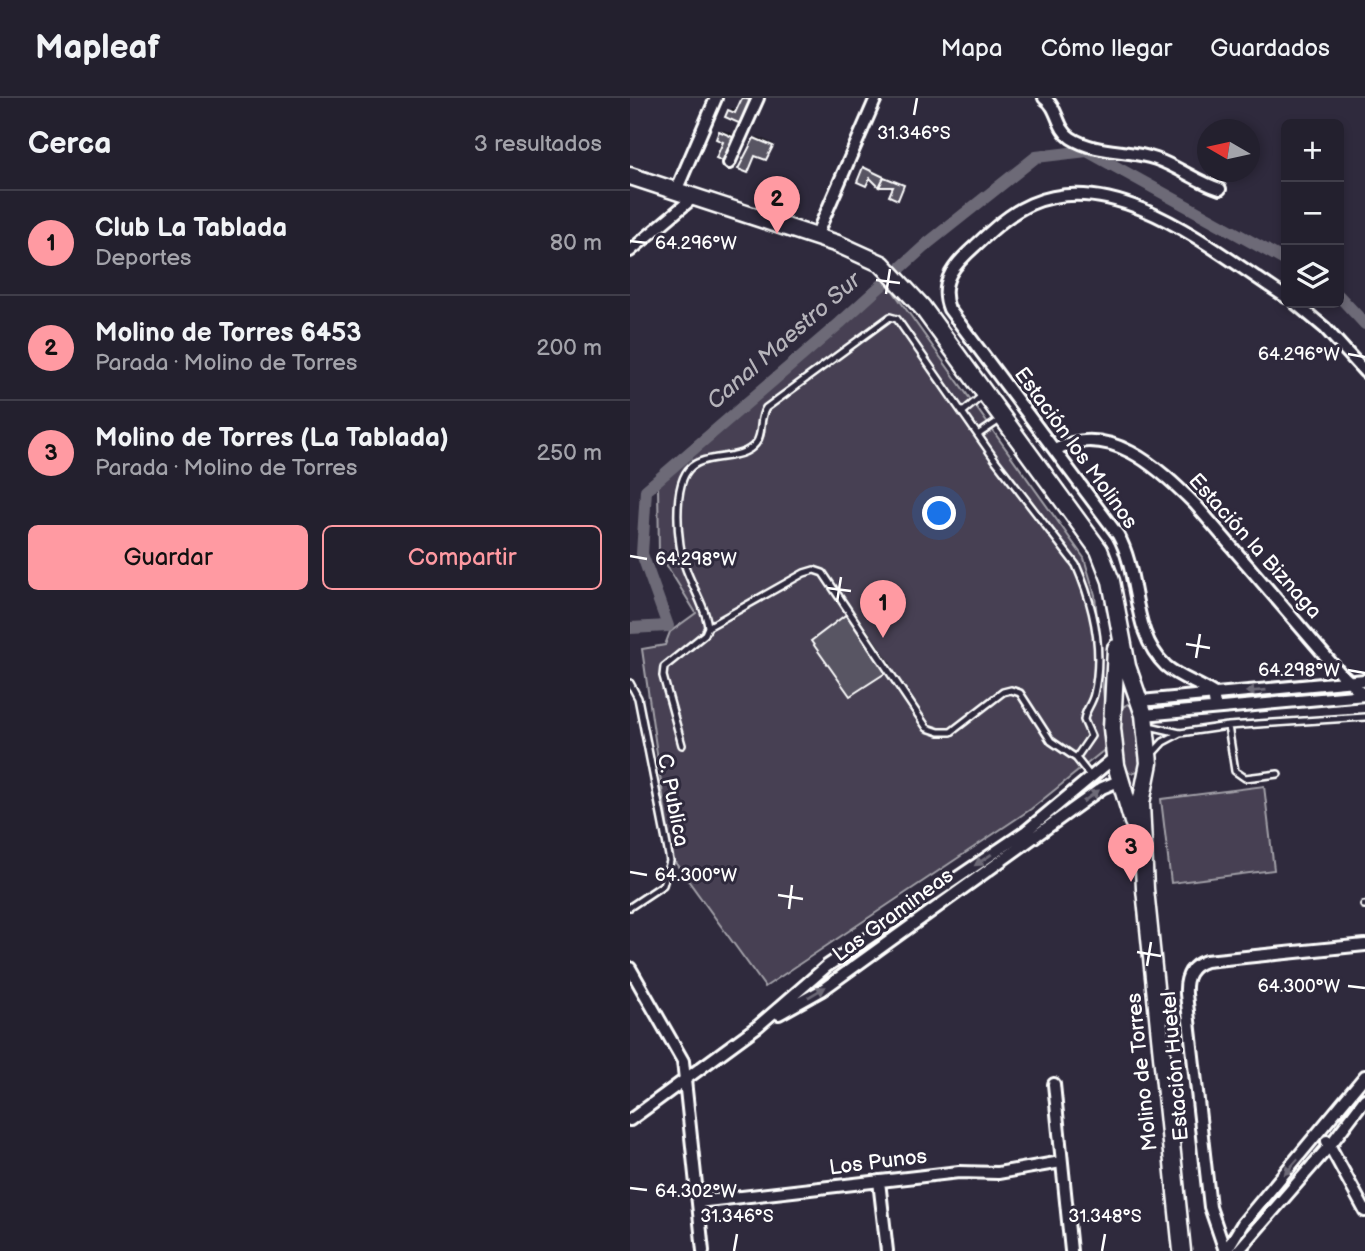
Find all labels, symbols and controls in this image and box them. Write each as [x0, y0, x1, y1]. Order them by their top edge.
text: Mapleaf [35, 28, 160, 68]
text: Mapa [941, 34, 1003, 63]
text: Cómo llegar [1041, 34, 1172, 63]
text: Guardados [1210, 34, 1330, 63]
north arrow [1197, 119, 1260, 182]
map controls [1281, 119, 1344, 308]
button: + [1281, 119, 1344, 182]
text: 31.346°S [877, 123, 951, 144]
text: Cerca [28, 126, 111, 162]
text: 3 resultados [474, 130, 602, 158]
pin: 2 [754, 176, 800, 234]
button: − [1281, 182, 1344, 245]
text: Club La Tablada [95, 213, 287, 244]
text: 1 [46, 229, 56, 257]
text: 80 m [550, 229, 602, 257]
text: 64.296°W [655, 233, 738, 254]
text: Deportes [95, 244, 191, 272]
button: layers [1281, 245, 1344, 308]
water label: Canal Maestro Sur [701, 265, 868, 415]
text: Molino de Torres 6453 [95, 318, 362, 349]
text: 2 [44, 334, 58, 362]
text: 200 m [536, 334, 602, 362]
text: 64.296°W [1258, 344, 1341, 365]
text: Parada · Molino de Torres [95, 349, 357, 377]
street label: Estación los Molinos [1009, 362, 1143, 534]
text: Molino de Torres (La Tablada) [95, 423, 449, 454]
text: 3 [44, 439, 58, 467]
text: 250 m [536, 439, 602, 467]
text: Parada · Molino de Torres [95, 454, 357, 482]
street label: Estación la Biznaga [1183, 468, 1327, 624]
your location [922, 496, 956, 530]
button: Guardar [28, 525, 308, 590]
button: Compartir [322, 525, 602, 590]
text: 64.298°W [655, 549, 737, 570]
pin: 1 [860, 580, 906, 638]
text: 64.298°W [1258, 660, 1340, 681]
one-way arrow [1245, 686, 1267, 697]
street label: C. Publica [652, 752, 694, 848]
one-way arrow [1082, 789, 1100, 803]
pin: 3 [1108, 824, 1154, 882]
one-way arrow [974, 853, 992, 867]
street label: Las Gramineas [828, 863, 958, 967]
text: 64.300°W [655, 865, 738, 886]
text: 64.300°W [1258, 976, 1341, 997]
one-way arrow [808, 986, 827, 999]
street label: Estación Huetel [1156, 990, 1194, 1142]
street label: Molino de Torres [1121, 992, 1163, 1152]
street label: Los Punos [828, 1144, 928, 1180]
one-way arrow [1283, 1158, 1299, 1176]
text: 64.302°W [655, 1181, 738, 1202]
text: 31.346°S [700, 1206, 774, 1227]
text: 31.348°S [1068, 1206, 1142, 1227]

